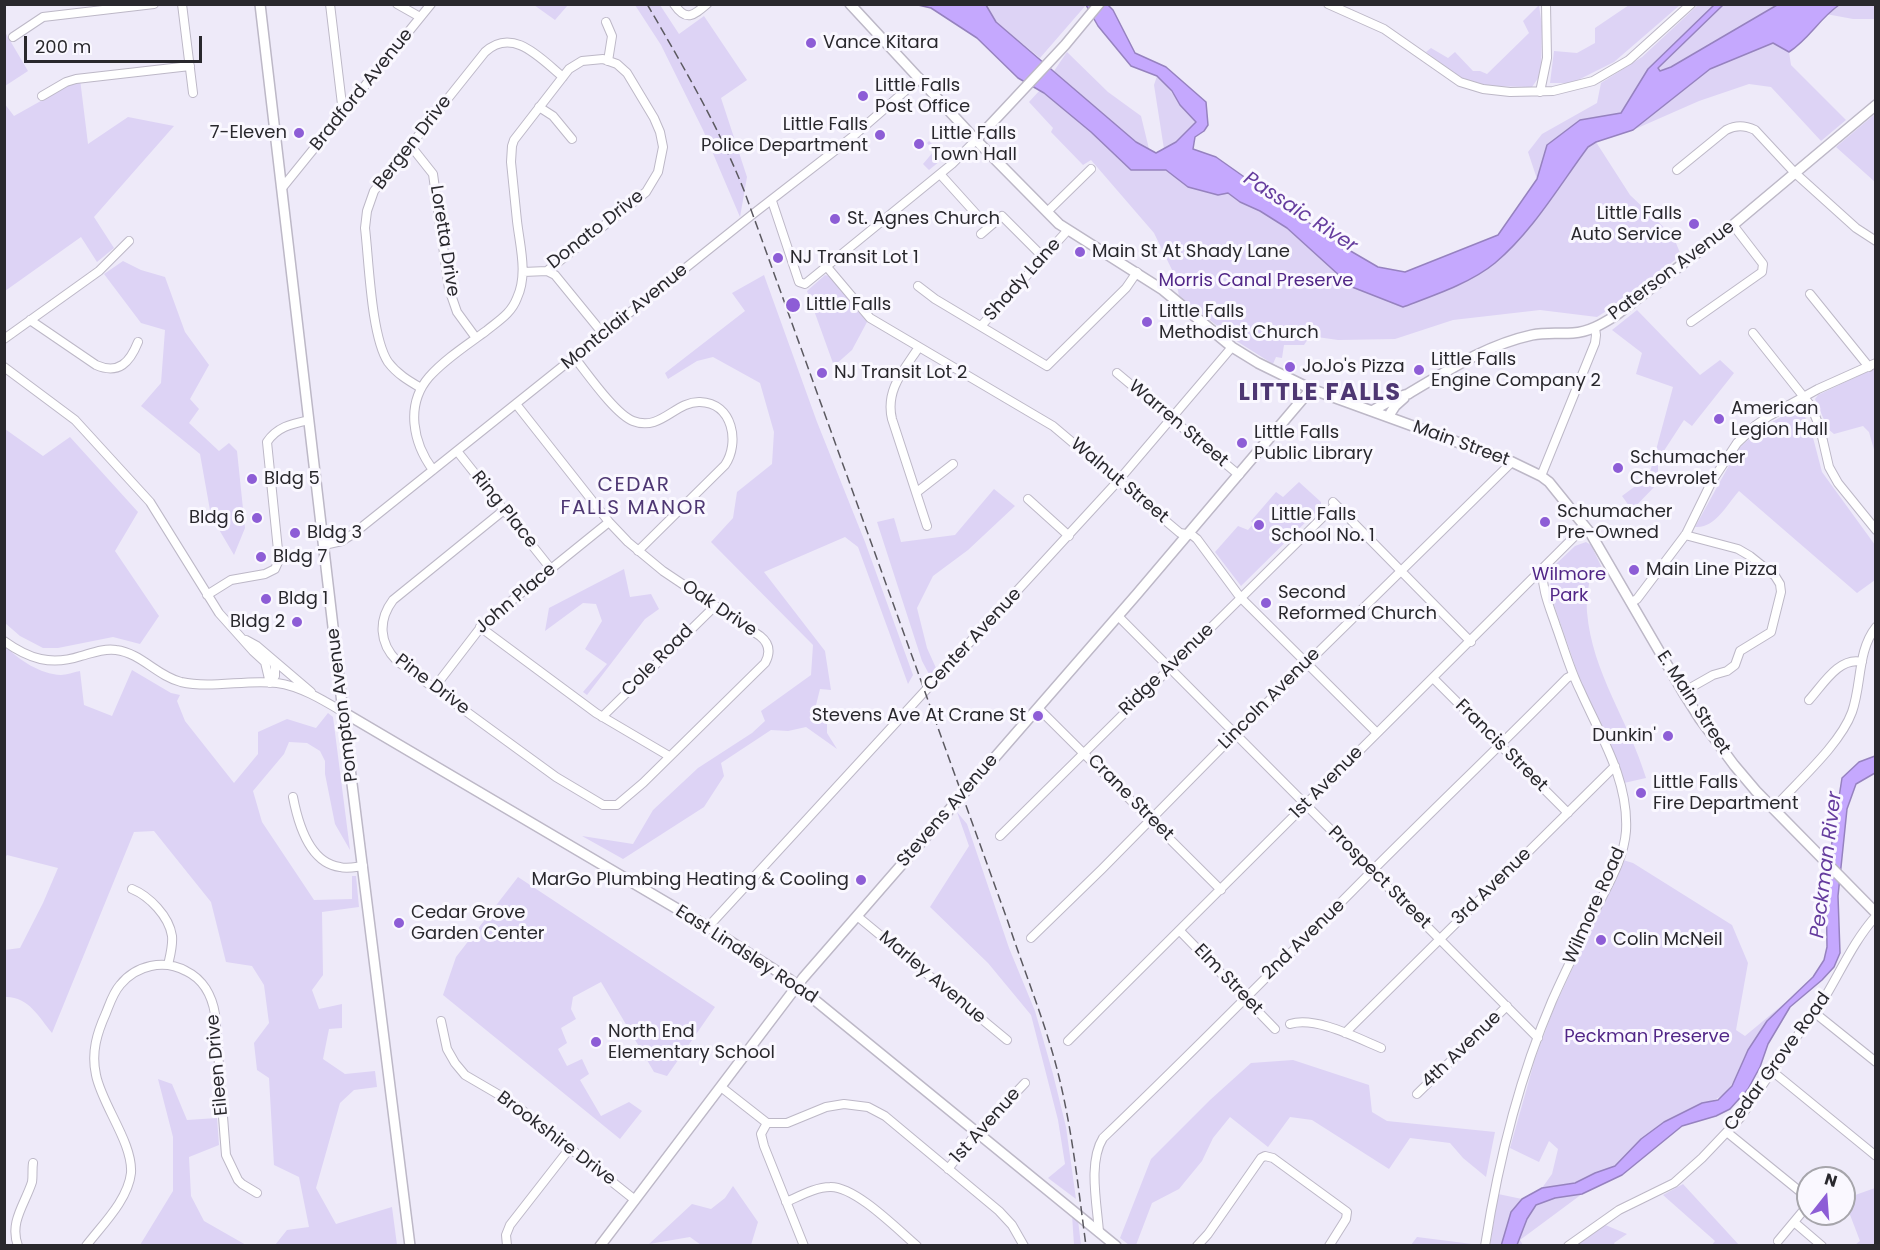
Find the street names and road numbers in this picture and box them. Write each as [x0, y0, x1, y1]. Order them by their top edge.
street label: Bradford Avenue [306, 25, 418, 155]
street label: Bergen Drive [369, 92, 457, 194]
street label: Loretta Drive [425, 184, 463, 298]
street label: Donato Drive [544, 186, 648, 274]
street label: Paterson Avenue [1605, 217, 1739, 325]
street label: Shady Lane [980, 234, 1066, 326]
street label: Montclair Avenue [558, 259, 692, 375]
street label: Warren Street [1124, 376, 1232, 472]
street label: Main Street [1410, 417, 1512, 471]
street label: Walnut Street [1066, 434, 1172, 528]
street label: Ring Place [466, 467, 542, 553]
street label: John Place [472, 559, 560, 639]
street label: Oak Drive [678, 576, 760, 642]
street label: Center Avenue [920, 584, 1026, 696]
street label: Ridge Avenue [1115, 619, 1219, 721]
street label: Cole Road [618, 621, 698, 701]
street label: Pompton Avenue [323, 627, 363, 783]
street label: Lincoln Avenue [1215, 644, 1325, 754]
street label: E. Main Street [1652, 647, 1734, 759]
street label: Pine Drive [391, 650, 473, 720]
street label: Francis Street [1450, 695, 1552, 797]
street label: 1st Avenue [1286, 742, 1368, 824]
street label: Stevens Avenue [893, 750, 1003, 872]
street label: Crane Street [1082, 750, 1178, 846]
street label: Prospect Street [1323, 822, 1435, 934]
street label: 3rd Avenue [1448, 844, 1536, 930]
street label: Wilmore Road [1560, 844, 1630, 968]
street label: 2nd Avenue [1258, 895, 1350, 985]
street label: East Lindsley Road [671, 901, 821, 1009]
street label: Marley Avenue [874, 927, 990, 1029]
street label: Elm Street [1189, 940, 1267, 1020]
street label: Cedar Grove Road [1720, 988, 1836, 1136]
street label: 4th Avenue [1418, 1007, 1506, 1093]
street label: Eileen Drive [203, 1013, 233, 1117]
street label: 1st Avenue [946, 1084, 1026, 1168]
street label: Brookshire Drive [492, 1087, 620, 1191]

